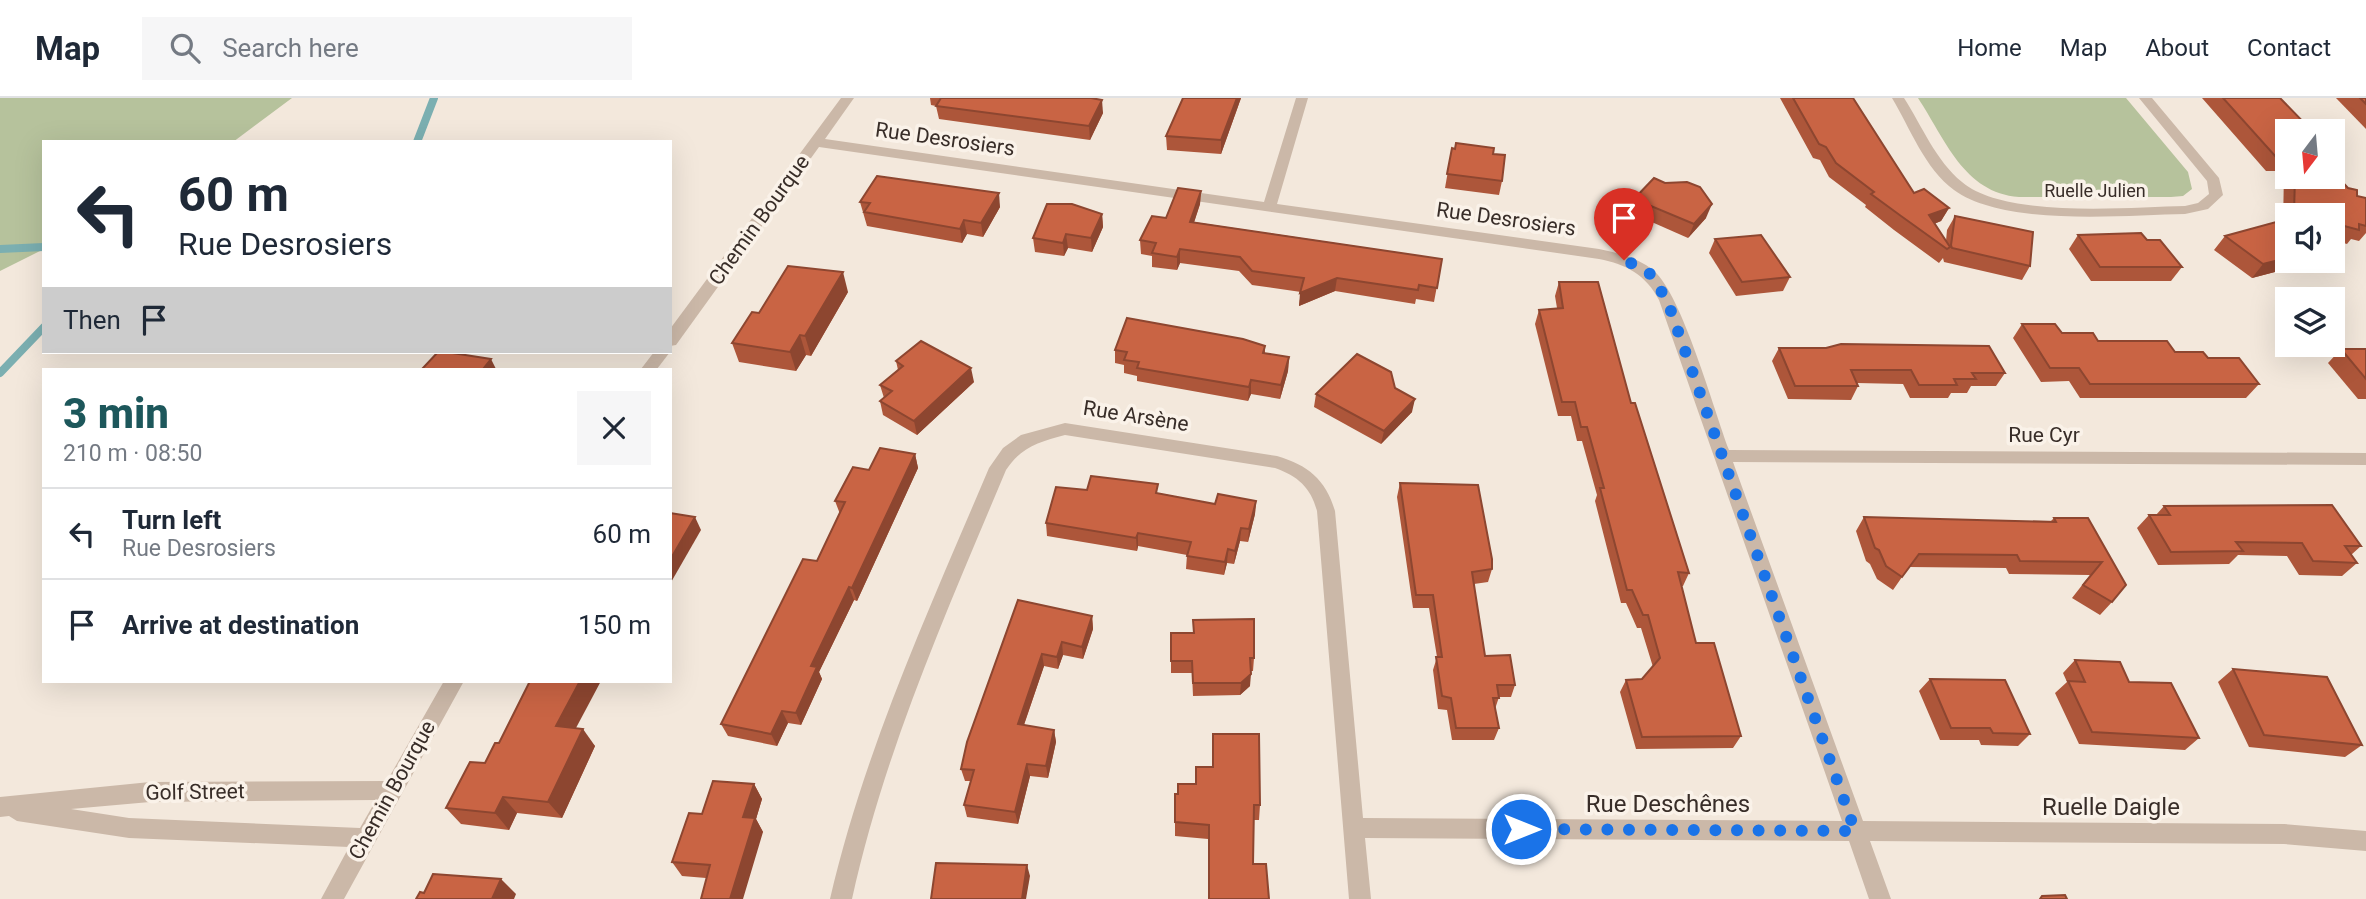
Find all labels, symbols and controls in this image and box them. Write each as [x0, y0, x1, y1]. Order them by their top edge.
search box [142, 17, 632, 80]
text: Map [35, 29, 100, 68]
icon: search [166, 29, 204, 67]
text: Search here [222, 33, 359, 63]
text: Home [1957, 34, 2022, 62]
text: Map [2060, 34, 2107, 62]
text: About [2145, 34, 2209, 62]
text: Contact [2247, 34, 2331, 62]
street label: Rue Desrosiers [874, 117, 1016, 161]
north arrow [2275, 119, 2345, 189]
map controls [2275, 119, 2345, 357]
street label: Chemin Bourque [704, 150, 814, 290]
text: 60 m [178, 166, 289, 223]
icon: left [63, 168, 154, 259]
street label: Ruelle Julien [2044, 180, 2146, 201]
pin [1594, 188, 1654, 260]
street label: Rue Desrosiers [1435, 197, 1577, 241]
icon: arrive [1605, 199, 1643, 237]
button: sound [2275, 203, 2345, 273]
text: Rue Desrosiers [178, 225, 392, 263]
button: layers [2275, 287, 2345, 357]
icon: arrive [135, 301, 173, 339]
text: Then [63, 305, 121, 335]
text: 3 min [63, 389, 169, 438]
button: close [577, 391, 651, 465]
street label: Rue Arsène [1082, 396, 1190, 436]
street label: Rue Cyr [2008, 423, 2080, 447]
text: 210 m · 08:50 [63, 440, 202, 467]
text: Turn left [122, 505, 221, 535]
icon: left [63, 515, 101, 553]
text: 60 m [593, 519, 651, 549]
text: Rue Desrosiers [122, 535, 276, 562]
icon: arrive [63, 606, 101, 644]
text: Arrive at destination [122, 610, 359, 640]
text: 150 m [578, 610, 651, 640]
street label: Chemin Bourque [344, 716, 440, 864]
street label: Golf Street [145, 779, 245, 805]
street label: Rue Deschênes [1586, 790, 1750, 818]
position arrow [1484, 792, 1558, 866]
street label: Ruelle Daigle [2042, 793, 2180, 821]

